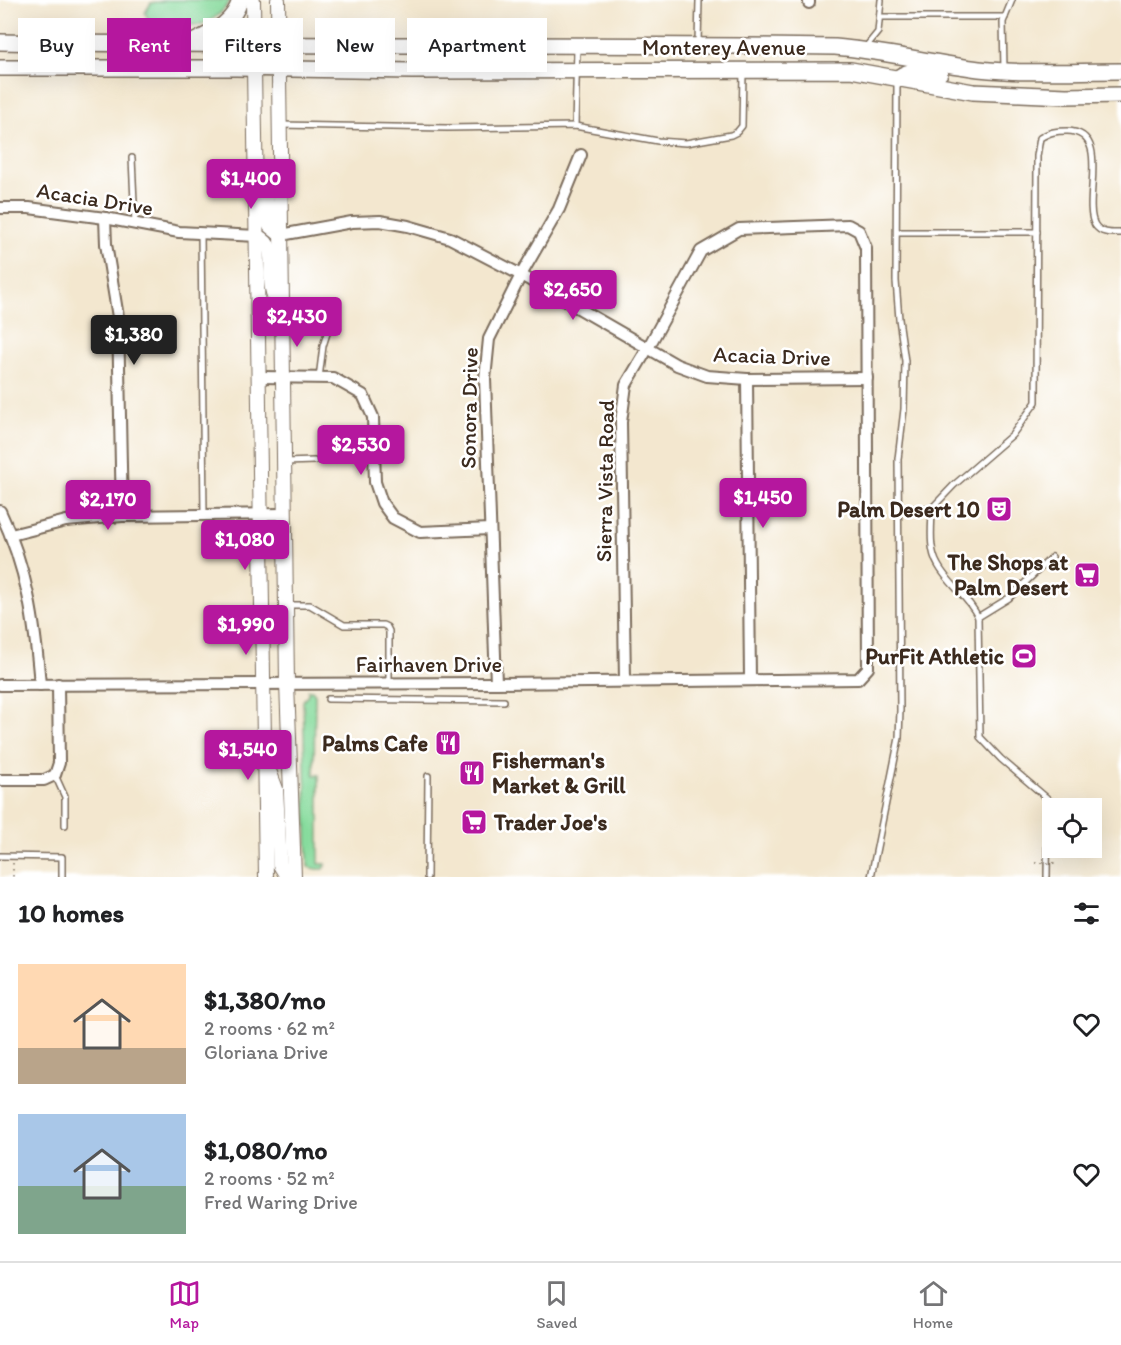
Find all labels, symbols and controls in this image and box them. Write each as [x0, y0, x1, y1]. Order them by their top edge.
chip: Buy [18, 18, 95, 72]
chip: Rent [107, 18, 191, 72]
chip: Filters [203, 18, 303, 72]
chip: New [315, 18, 395, 72]
chip: Apartment [407, 18, 547, 72]
street label: Monterey Avenue [642, 34, 806, 61]
pin: $1,400 [202, 159, 300, 210]
text: $1,400 [221, 166, 281, 190]
street label: Acacia Drive [35, 176, 155, 222]
pin: $2,650 [524, 270, 622, 321]
text: $2,650 [544, 277, 602, 301]
pin: $2,430 [248, 297, 346, 348]
text: $2,430 [267, 304, 327, 328]
pin: $1,380 [85, 315, 183, 366]
text: $1,380 [105, 322, 163, 346]
street label: Acacia Drive [713, 340, 831, 372]
street label: Sonora Drive [454, 347, 484, 469]
street label: Sierra Vista Road [590, 399, 620, 562]
pin: $2,530 [312, 425, 410, 476]
text: $2,530 [331, 432, 391, 456]
pin: $1,450 [714, 478, 812, 529]
pin: $2,170 [59, 480, 157, 531]
text: $1,450 [734, 485, 793, 509]
text: $2,170 [80, 487, 136, 511]
theatre icon: Palm Desert 10 [984, 494, 1014, 524]
place label: Palm Desert 10 [837, 496, 980, 523]
pin: $1,080 [196, 520, 294, 571]
text: $1,080 [215, 527, 275, 551]
place label: The Shops at Palm Desert [947, 549, 1069, 601]
supermarket icon: The Shops at Palm Desert [1072, 560, 1102, 590]
pin: $1,990 [197, 605, 295, 656]
text: $1,990 [217, 612, 275, 636]
sports icon: PurFit Athletic [1009, 641, 1039, 671]
place label: PurFit Athletic [865, 643, 1005, 670]
street label: Fairhaven Drive [356, 651, 502, 678]
restaurant icon: Palms Cafe [433, 728, 463, 758]
pin: $1,540 [199, 730, 297, 781]
place label: Palms Cafe [322, 730, 428, 757]
text: $1,540 [219, 737, 278, 761]
place label: Fisherman's Market & Grill [492, 747, 626, 799]
restaurant icon: Fisherman's Market & Grill [457, 758, 487, 788]
map controls [1042, 798, 1102, 858]
button: locate [1042, 798, 1102, 858]
supermarket icon: Trader Joe's [459, 807, 489, 837]
place label: Trader Joe's [493, 809, 607, 836]
text: 10 homes [18, 897, 124, 929]
icon: filters [1070, 897, 1103, 930]
text: $1,380/mo [204, 984, 326, 1016]
icon: home [66, 988, 138, 1060]
icon: heart [1070, 1008, 1103, 1041]
text: 2 rooms · 62 m² [204, 1016, 335, 1040]
text: Gloriana Drive [204, 1040, 328, 1064]
text: $1,080/mo [204, 1134, 328, 1166]
icon: home [66, 1138, 138, 1210]
icon: heart [1070, 1158, 1103, 1191]
text: 2 rooms · 52 m² [204, 1166, 335, 1190]
text: Fred Waring Drive [204, 1190, 358, 1214]
tab: Map [168, 1277, 201, 1332]
tab: Saved [536, 1277, 577, 1332]
tab: Home [913, 1277, 953, 1332]

